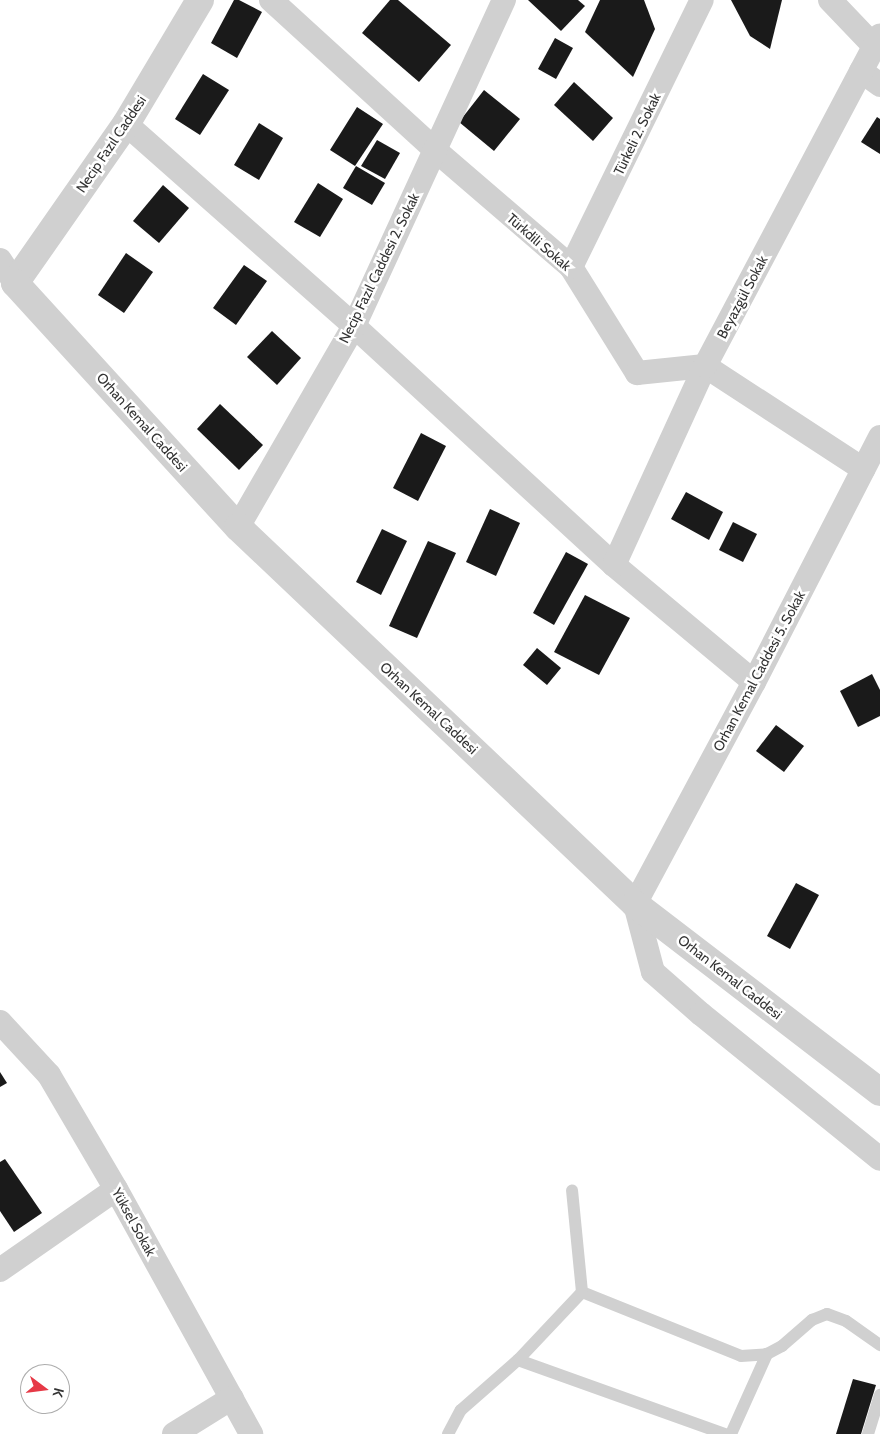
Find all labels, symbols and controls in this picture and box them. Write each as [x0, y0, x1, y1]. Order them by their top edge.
street label: Türkeli 2. Sokak [610, 90, 664, 178]
street label: Necip Fazıl Caddesi [72, 92, 150, 196]
street label: Necip Fazıl Caddesi 2. Sokak [335, 190, 423, 346]
street label: Türkdili Sokak [504, 210, 574, 274]
street label: Beyazgül Sokak [713, 253, 771, 341]
street label: Orhan Kemal Caddesi [93, 369, 191, 475]
street label: Orhan Kemal Caddesi 5. Sokak [710, 588, 808, 754]
street label: Orhan Kemal Caddesi [377, 658, 481, 758]
street label: Orhan Kemal Caddesi [675, 931, 785, 1023]
street label: Yüksel Sokak [108, 1185, 160, 1259]
north arrow [20, 1364, 70, 1414]
text: K [49, 1386, 68, 1399]

